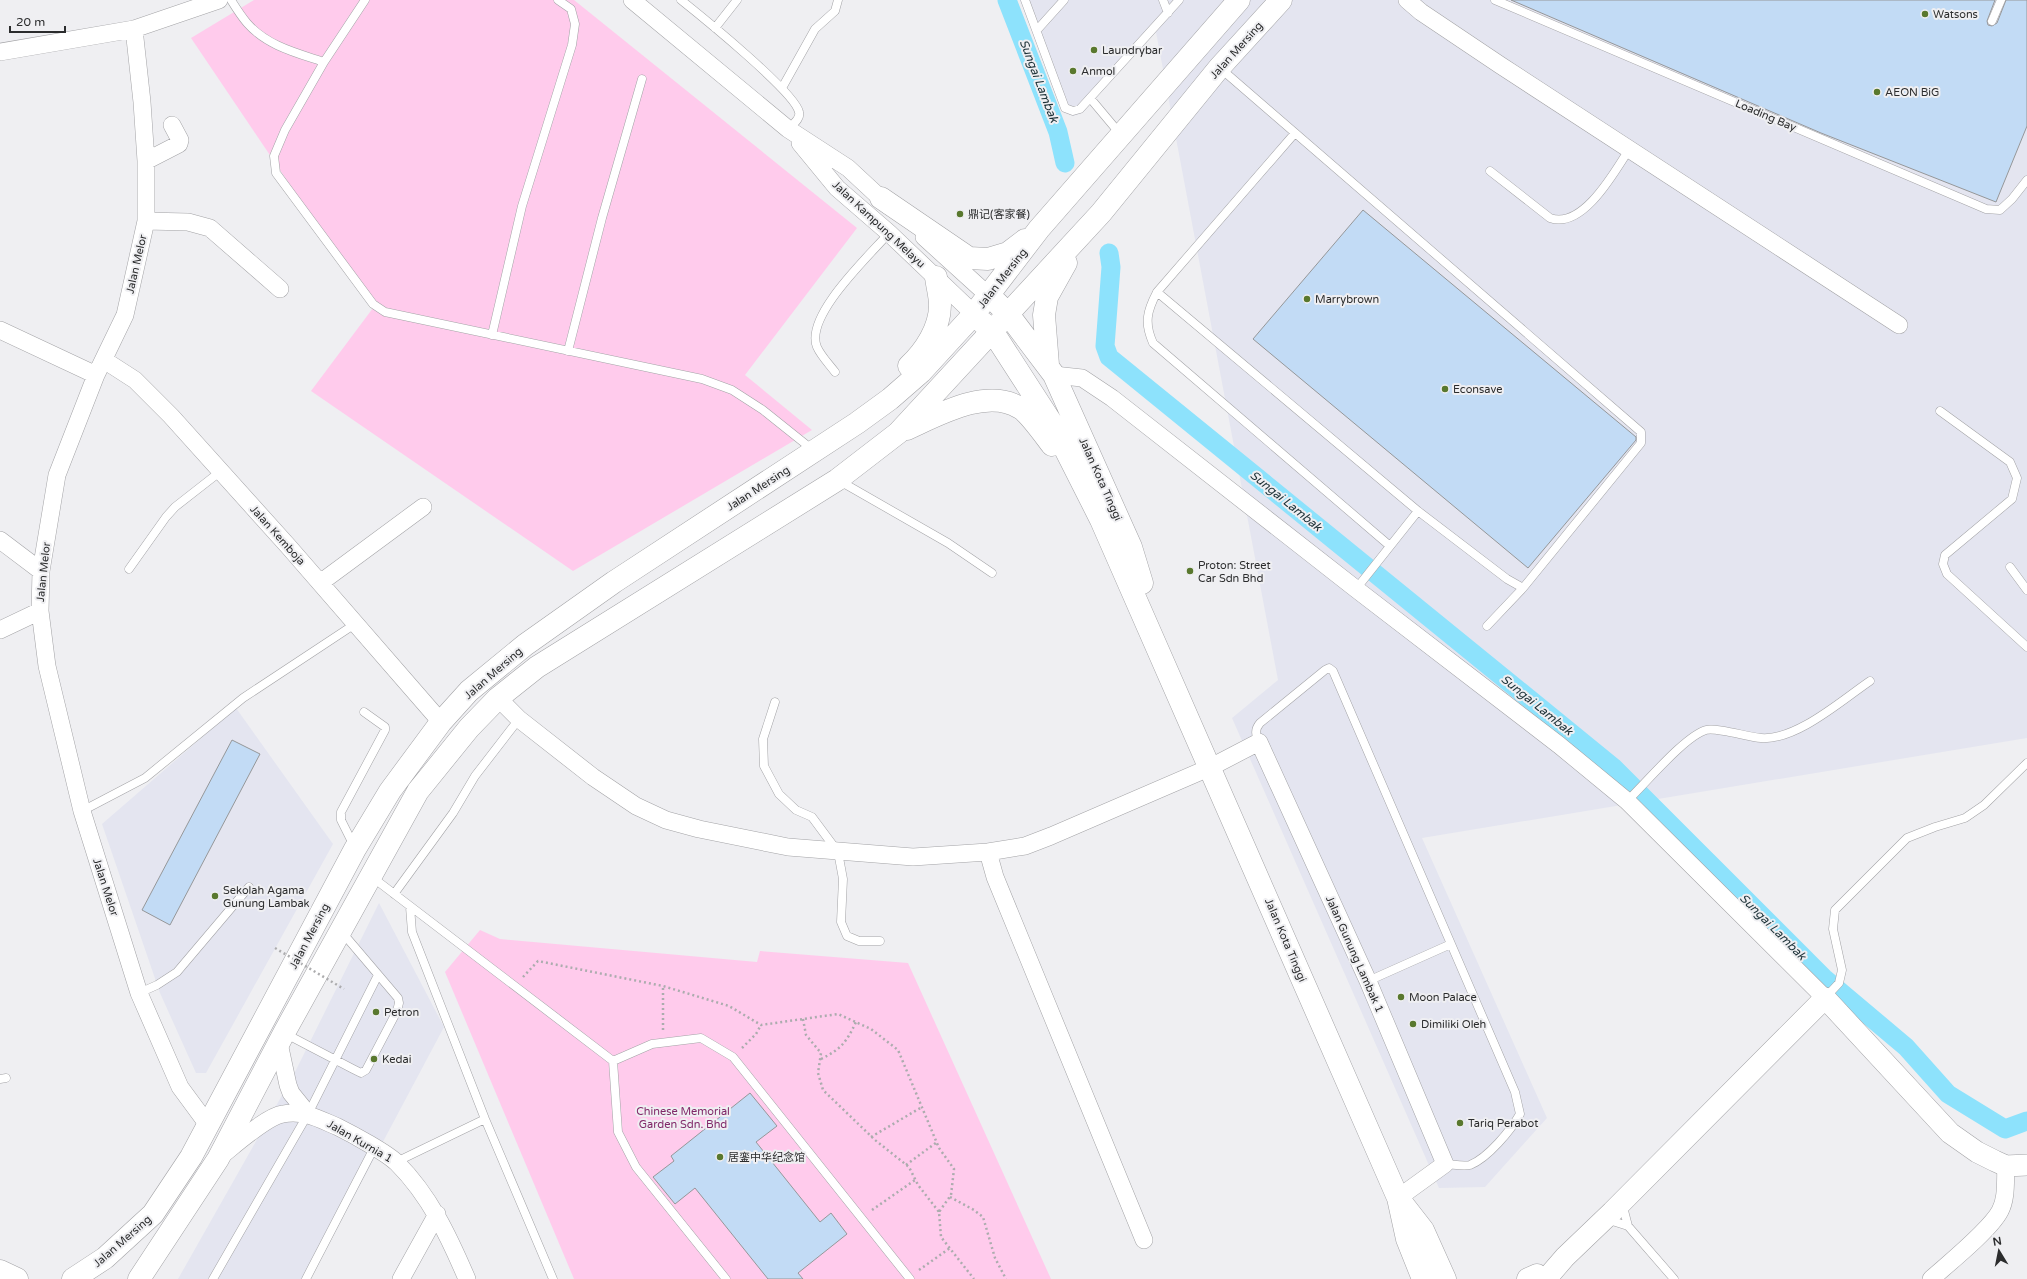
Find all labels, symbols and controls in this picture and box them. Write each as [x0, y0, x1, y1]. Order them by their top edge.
scale bar [10, 8, 65, 34]
place label: Watsons [1933, 8, 1978, 21]
marker: Watsons [1920, 9, 1930, 19]
text: 20 m [16, 15, 45, 29]
street label: Jalan Mersing [1207, 19, 1265, 82]
water label: Sungai Lambak [1017, 37, 1062, 126]
place label: Laundrybar [1102, 44, 1163, 57]
marker: Laundrybar [1089, 45, 1099, 55]
place label: Anmol [1081, 65, 1115, 78]
marker: Anmol [1068, 66, 1078, 76]
place label: AEON BiG [1885, 86, 1939, 99]
marker: AEON BiG [1872, 87, 1882, 97]
street label: Loading Bay [1733, 97, 1798, 134]
street label: Jalan Kampung Melayu [830, 178, 928, 271]
place label: 鼎记(客家餐) [968, 208, 1030, 221]
marker: 鼎记(客家餐) [955, 209, 965, 219]
street label: Jalan Melor [123, 233, 150, 295]
street label: Jalan Mersing [975, 246, 1030, 311]
place label: Marrybrown [1315, 293, 1379, 306]
marker: Marrybrown [1302, 294, 1312, 304]
place label: Econsave [1453, 383, 1502, 396]
marker: Econsave [1440, 384, 1450, 394]
street label: Jalan Kota Tinggi [1076, 436, 1125, 523]
street label: Jalan Mersing [724, 463, 792, 514]
water label: Sungai Lambak [1247, 468, 1326, 535]
street label: Jalan Kemboja [247, 503, 308, 568]
street label: Jalan Melor [34, 541, 53, 603]
place label: Proton: Street Car Sdn Bhd [1198, 559, 1271, 585]
marker: Proton: Street Car Sdn Bhd [1185, 566, 1195, 576]
street label: Jalan Mersing [462, 645, 525, 702]
water label: Sungai Lambak [1498, 672, 1577, 739]
street label: Jalan Melor [90, 857, 121, 918]
place label: Sekolah Agama Gunung Lambak [223, 884, 310, 910]
marker: Sekolah Agama Gunung Lambak [210, 891, 220, 901]
water label: Sungai Lambak [1737, 891, 1810, 964]
street label: Jalan Gunung Lambak 1 [1323, 894, 1386, 1014]
street label: Jalan Kota Tinggi [1262, 896, 1309, 984]
street label: Jalan Mersing [287, 901, 332, 971]
place label: Moon Palace [1409, 991, 1477, 1004]
marker: Moon Palace [1396, 992, 1406, 1002]
place label: Petron [384, 1006, 419, 1019]
marker: Petron [371, 1007, 381, 1017]
place label: Dimiliki Oleh [1421, 1018, 1486, 1031]
marker: Dimiliki Oleh [1408, 1019, 1418, 1029]
place label: Kedai [382, 1053, 411, 1066]
marker: Kedai [369, 1054, 379, 1064]
park label: Chinese Memorial Garden Sdn. Bhd [636, 1105, 730, 1131]
street label: Jalan Kurnia 1 [325, 1117, 395, 1165]
place label: Tariq Perabot [1468, 1117, 1538, 1130]
marker: Tariq Perabot [1455, 1118, 1465, 1128]
place label: 居銮中华纪念馆 [728, 1151, 805, 1164]
marker: 居銮中华纪念馆 [715, 1152, 725, 1162]
street label: Jalan Mersing [91, 1213, 154, 1270]
north arrow [1979, 1231, 2019, 1271]
text: N [1992, 1234, 2003, 1249]

